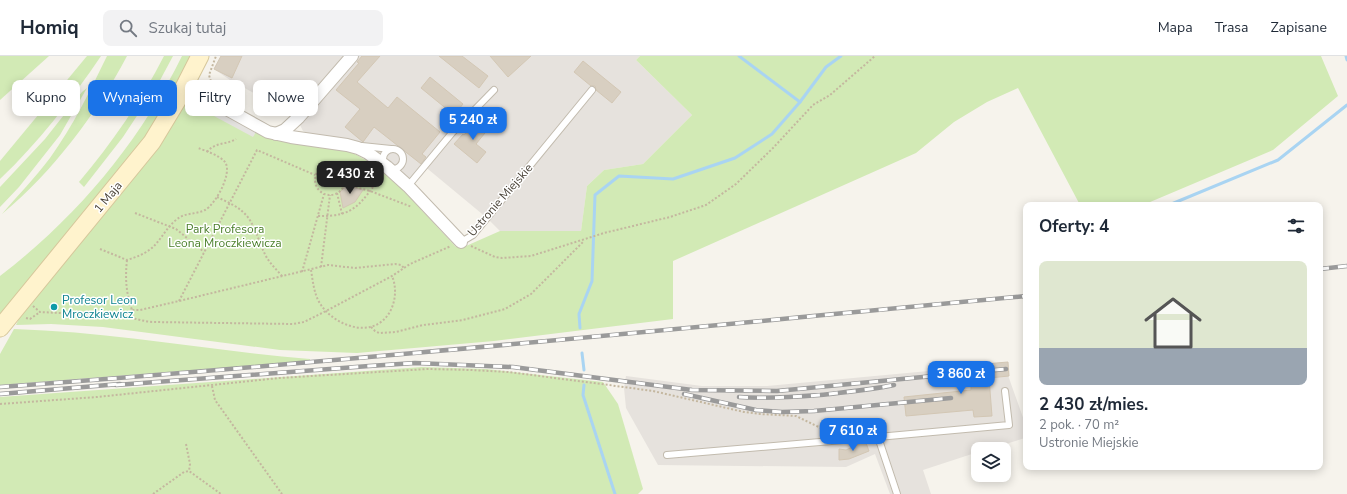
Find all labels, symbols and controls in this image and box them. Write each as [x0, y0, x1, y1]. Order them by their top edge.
search box [103, 10, 383, 46]
text: Homiq [20, 15, 79, 41]
icon: search [117, 17, 139, 39]
text: Szukaj tutaj [149, 18, 226, 38]
text: Mapa [1158, 18, 1193, 37]
text: Trasa [1215, 18, 1249, 37]
text: Zapisane [1271, 18, 1327, 37]
chip: Kupno [12, 80, 80, 116]
chip: Wynajem [88, 80, 177, 116]
chip: Filtry [185, 80, 245, 116]
chip: Nowe [253, 80, 318, 116]
pin: 5 240 zł [432, 107, 514, 141]
text: 5 240 zł [449, 111, 497, 129]
street label: Ustronie Miejskie [464, 160, 536, 240]
pin: 2 430 zł [309, 161, 391, 195]
text: 2 430 zł [326, 165, 374, 183]
street label: 1 Maja [90, 178, 126, 216]
text: Oferty: 4 [1039, 215, 1109, 238]
icon: filters [1285, 215, 1307, 237]
park label: Park Profesora Leona Mroczkiewicza [168, 221, 282, 251]
icon: home [1137, 287, 1209, 359]
place label: Profesor Leon Mroczkiewicz [62, 292, 137, 322]
marker: Profesor Leon Mroczkiewicz [49, 302, 59, 312]
pin: 3 860 zł [920, 361, 1002, 395]
text: 3 860 zł [937, 365, 985, 383]
text: 2 430 zł/mies. [1039, 393, 1148, 416]
text: 2 pok. · 70 m² [1039, 416, 1119, 434]
pin: 7 610 zł [812, 418, 894, 452]
text: 7 610 zł [829, 422, 877, 440]
text: Ustronie Miejskie [1039, 434, 1138, 452]
map controls [971, 442, 1011, 482]
button: layers [971, 442, 1011, 482]

